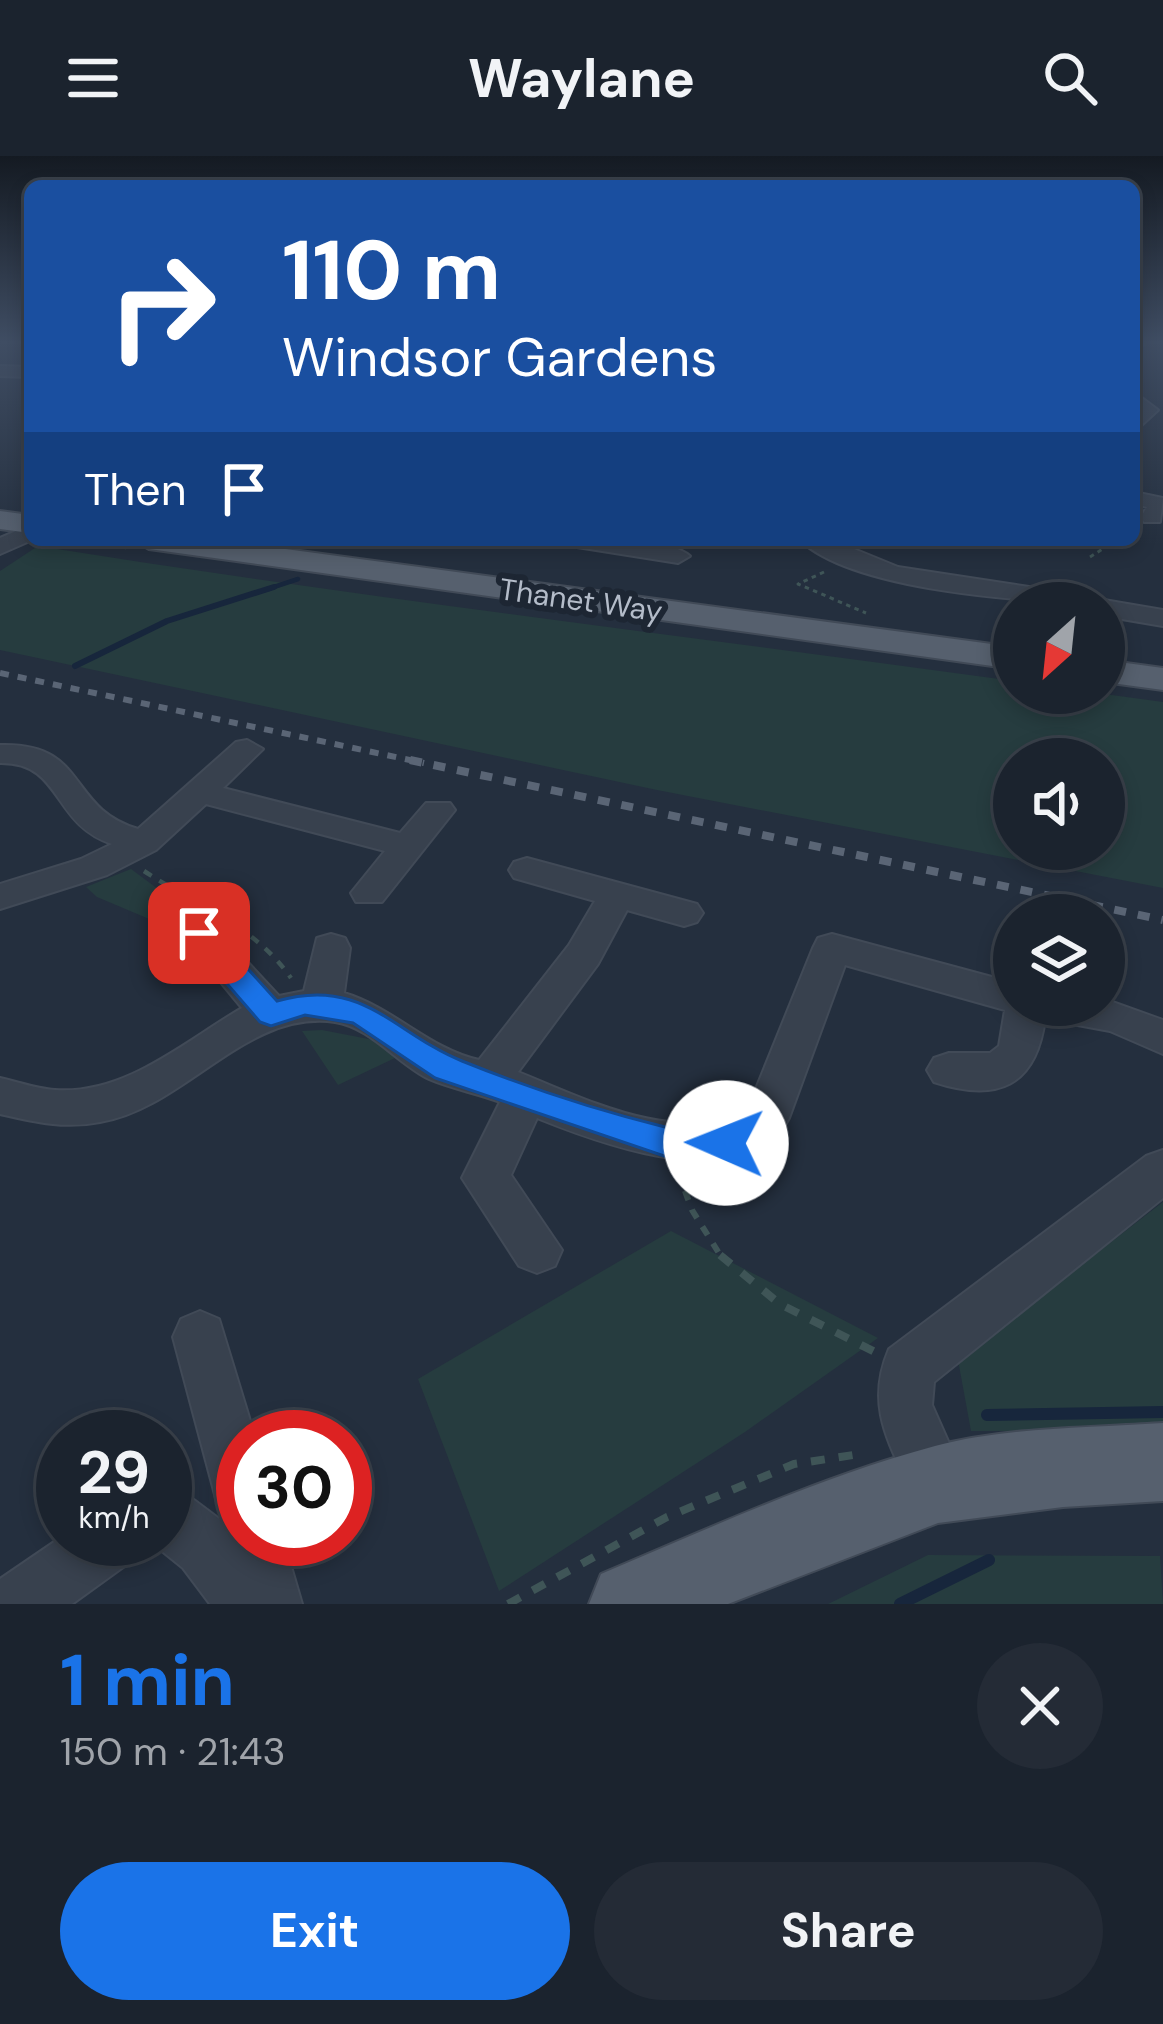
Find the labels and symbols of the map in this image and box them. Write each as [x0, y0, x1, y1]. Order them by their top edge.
street label: Thanet Way [497, 569, 665, 631]
north arrow [993, 582, 1125, 714]
pin [148, 882, 250, 984]
position arrow [663, 1080, 789, 1206]
speed limit sign: 30 [216, 1410, 372, 1566]

